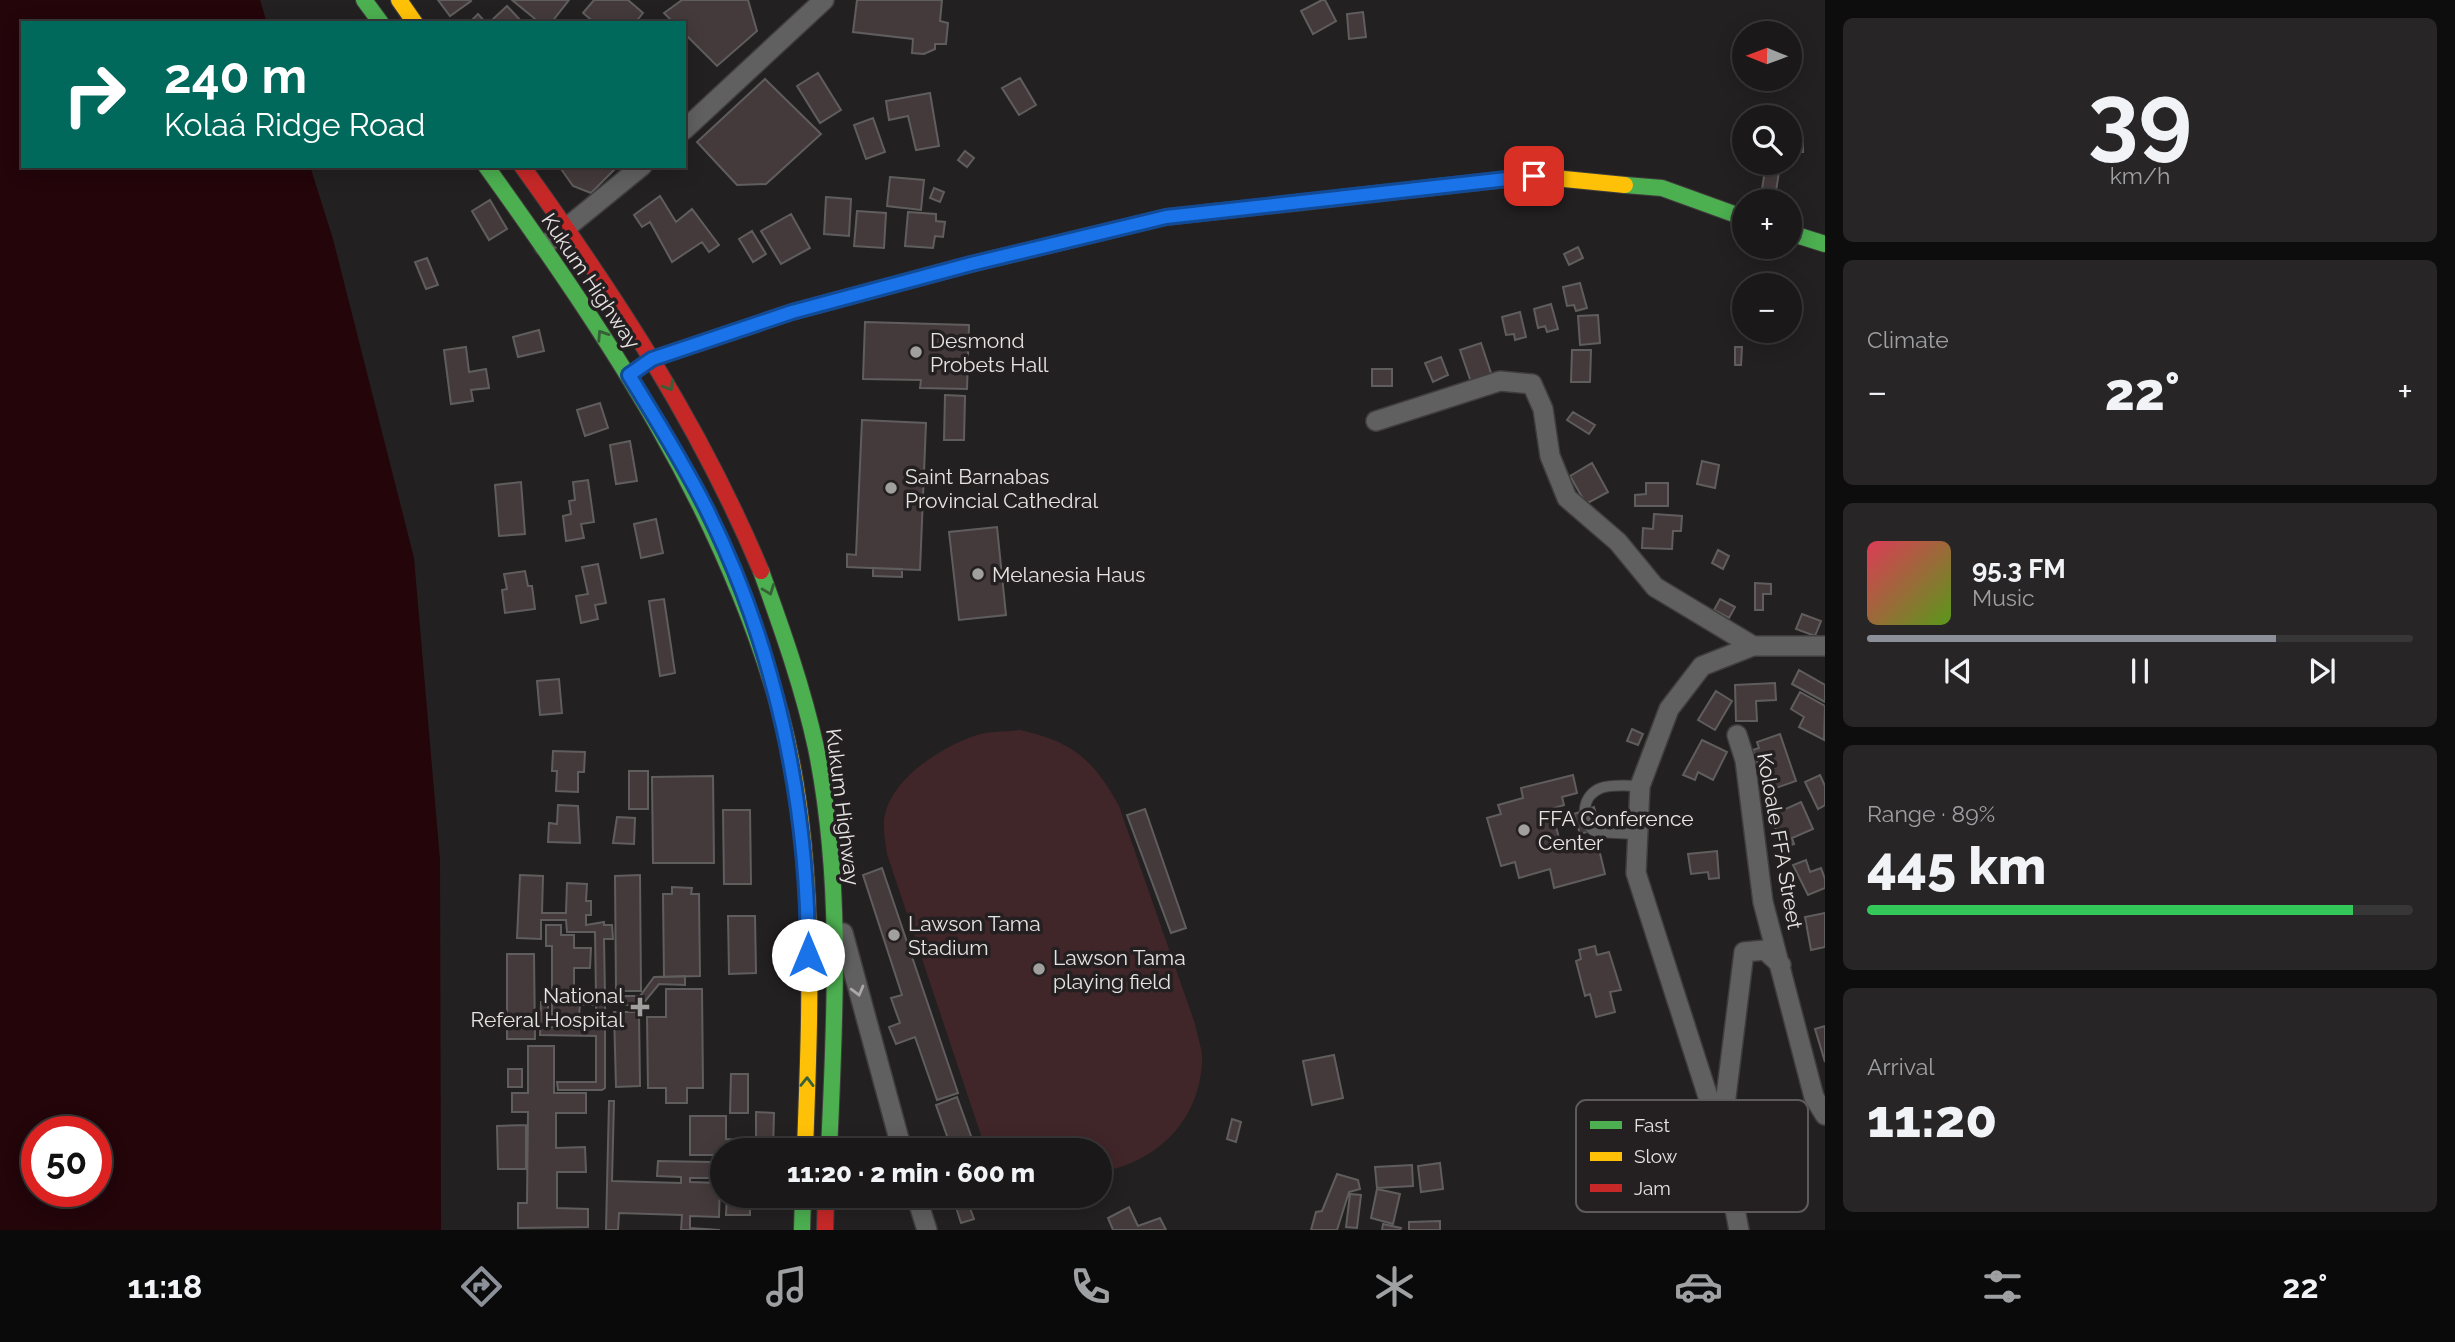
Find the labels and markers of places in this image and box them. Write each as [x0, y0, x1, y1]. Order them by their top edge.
pin [1504, 146, 1564, 206]
place label: Desmond Probets Hall [930, 328, 1049, 377]
marker: Desmond Probets Hall [908, 344, 924, 360]
place label: Saint Barnabas Provincial Cathedral [905, 464, 1098, 513]
marker: Saint Barnabas Provincial Cathedral [883, 480, 899, 496]
place label: Melanesia Haus [992, 562, 1145, 587]
marker: Melanesia Haus [970, 566, 986, 582]
place label: FFA Conference Center [1538, 806, 1694, 855]
marker: FFA Conference Center [1516, 822, 1532, 838]
place label: Lawson Tama Stadium [908, 911, 1041, 960]
marker: Lawson Tama Stadium [886, 927, 902, 943]
place label: Lawson Tama playing field [1053, 945, 1186, 994]
marker: Lawson Tama playing field [1031, 961, 1047, 977]
place label: National Referal Hospital [471, 983, 624, 1032]
marker: National Referal Hospital [630, 997, 650, 1017]

